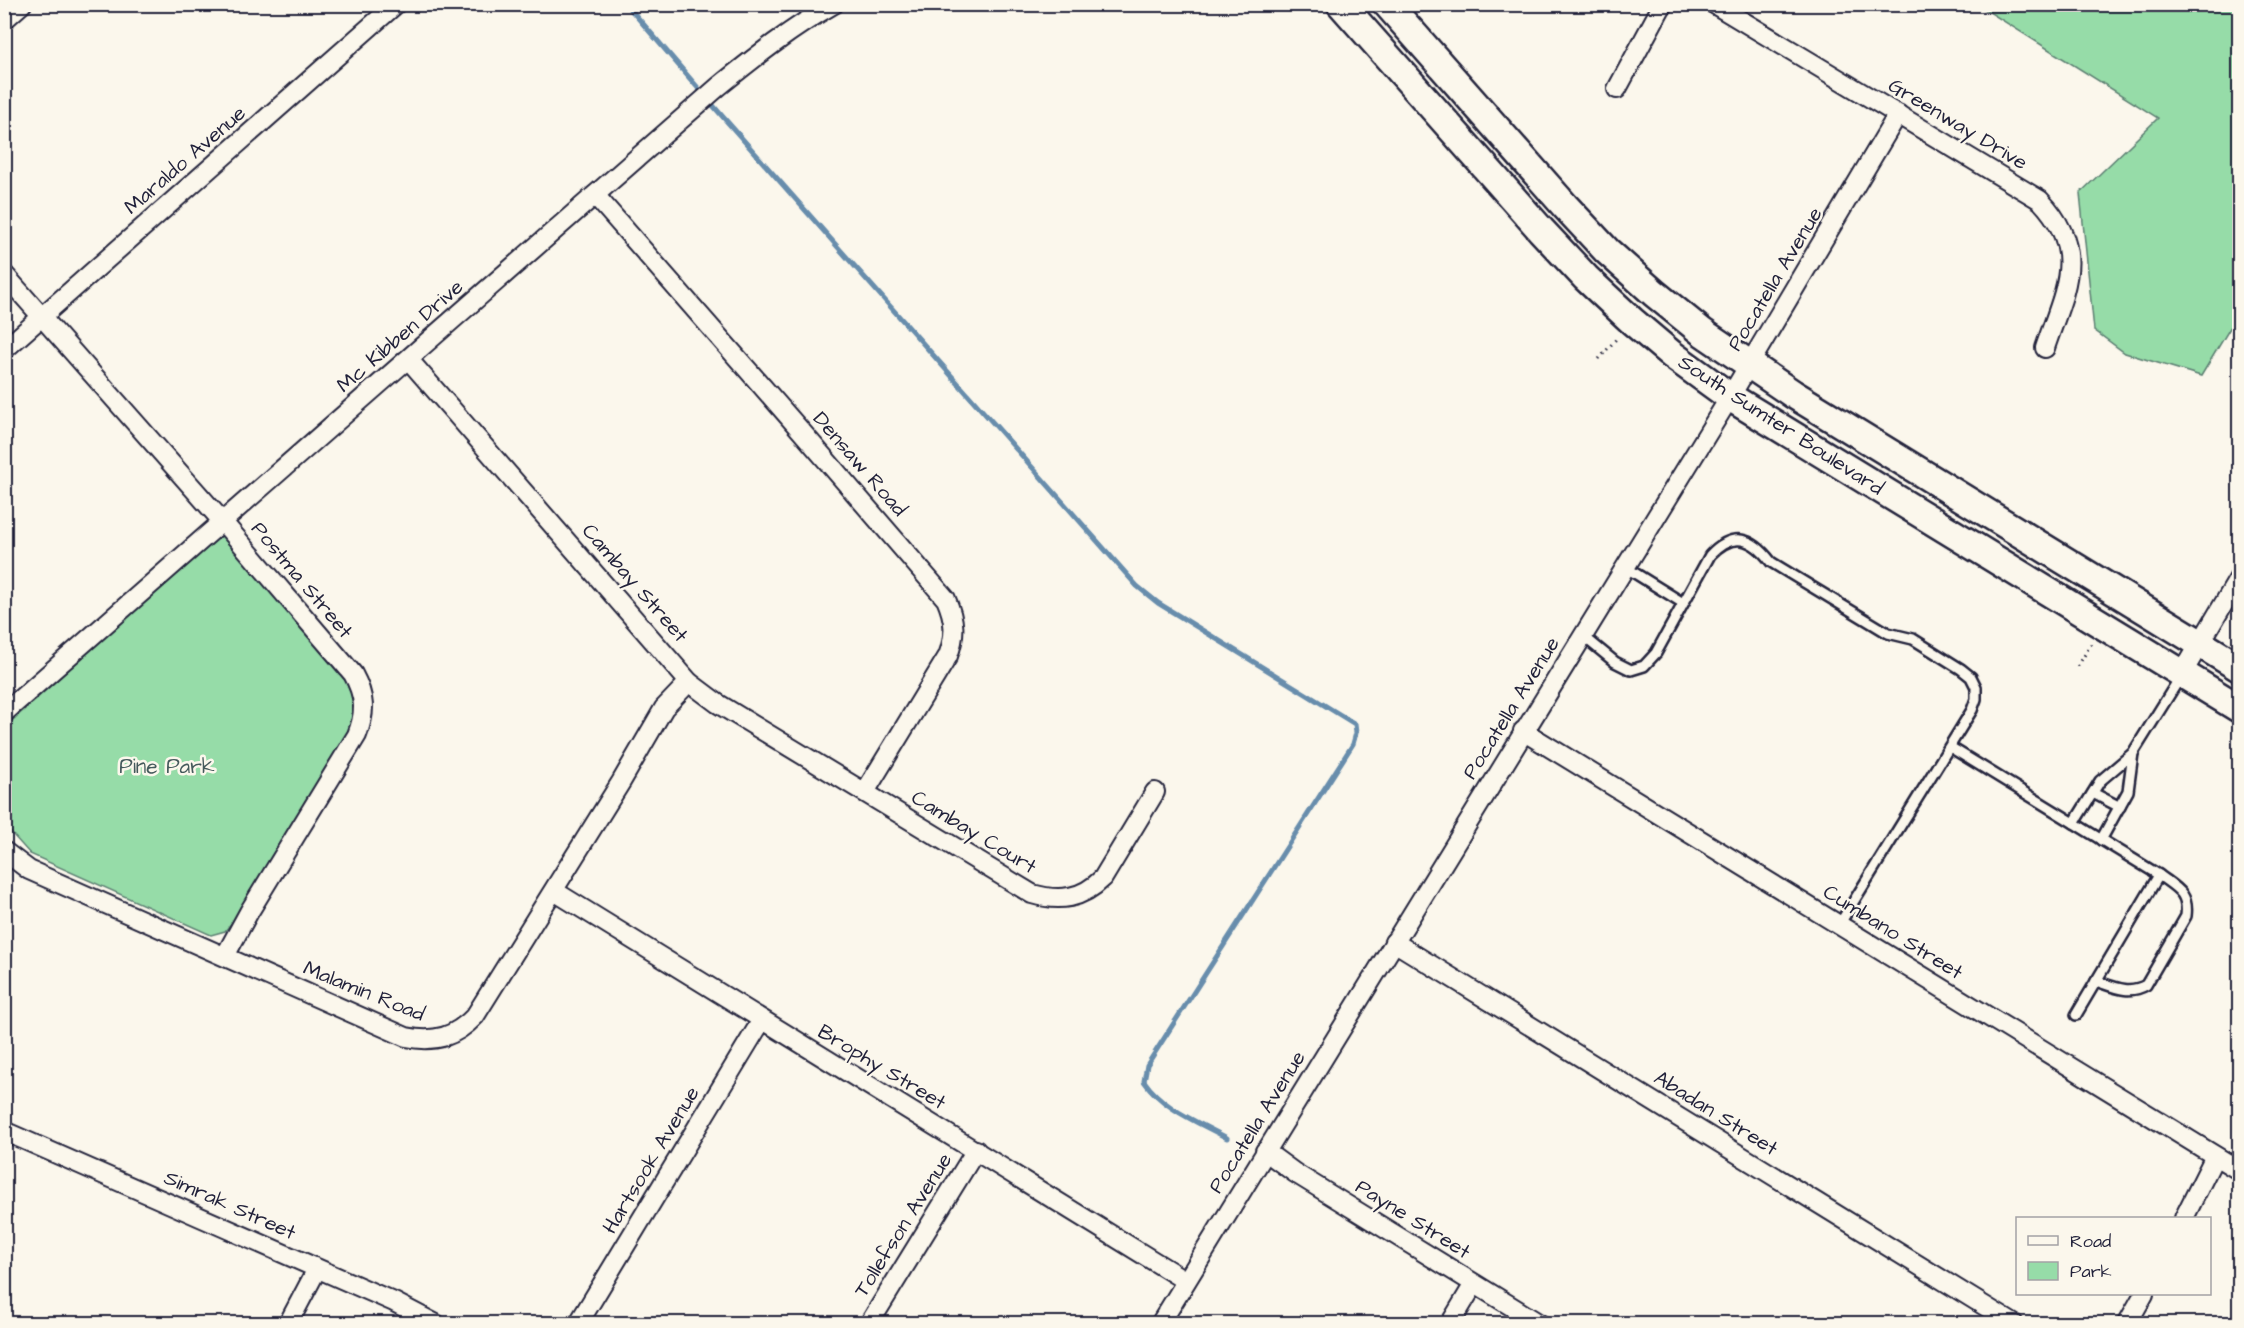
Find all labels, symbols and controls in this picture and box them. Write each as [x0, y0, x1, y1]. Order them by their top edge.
street label: Greenway Drive [1882, 71, 2033, 179]
street label: Maraldo Avenue [118, 99, 252, 221]
street label: Pocatella Avenue [1721, 202, 1829, 356]
street label: Mc Kibben Drive [330, 273, 470, 399]
street label: South Sumter Boulevard [1673, 348, 1890, 503]
street label: Densaw Road [806, 405, 914, 523]
street label: Postma Street [244, 515, 360, 645]
street label: Cambay Street [574, 517, 695, 650]
street label: Pocatella Avenue [1456, 631, 1566, 785]
park label: Pine Park [119, 752, 215, 781]
street label: Cambay Court [905, 783, 1043, 883]
street label: Cumbano Street [1818, 877, 1969, 987]
street label: Malamin Road [299, 953, 429, 1029]
street label: Brophy Street [811, 1017, 952, 1119]
street label: Pocatella Avenue [1202, 1045, 1312, 1199]
street label: Abadan Street [1648, 1063, 1784, 1163]
street label: Hartsook Avenue [596, 1081, 706, 1239]
street label: Tollefson Avenue [847, 1147, 959, 1303]
street label: Simrak Street [160, 1163, 301, 1247]
street label: Payne Street [1349, 1172, 1477, 1268]
legend [2016, 1217, 2211, 1295]
text: Road [2070, 1229, 2111, 1254]
text: Park [2070, 1259, 2112, 1284]

